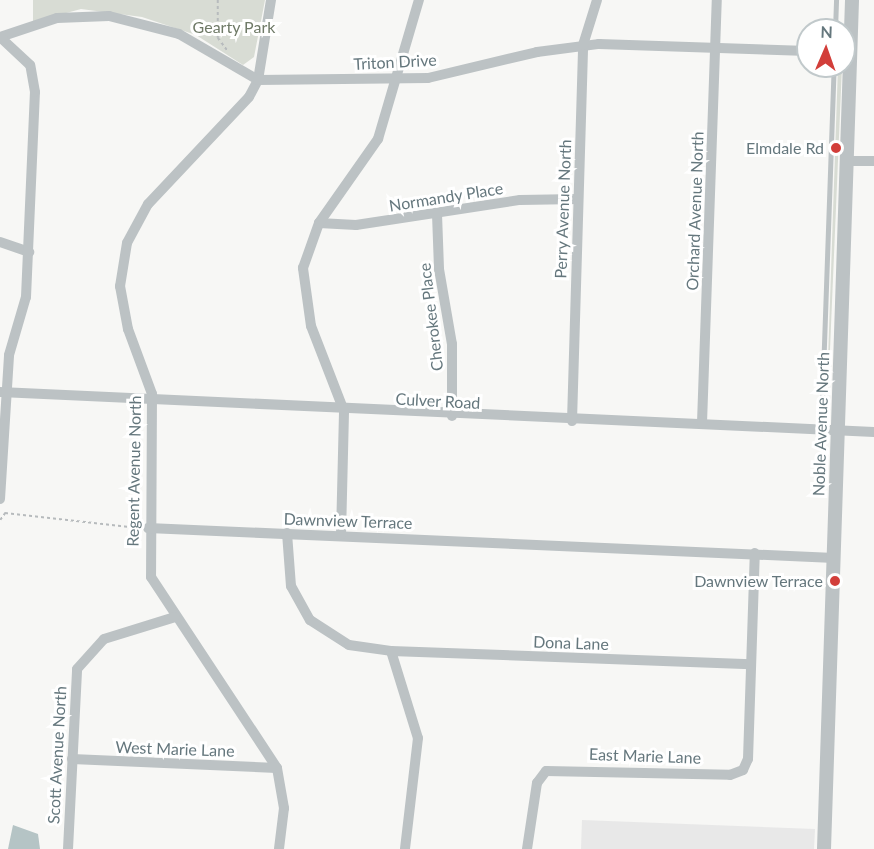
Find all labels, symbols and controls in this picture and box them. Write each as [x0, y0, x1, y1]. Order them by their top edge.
park label: Gearty Park [192, 17, 276, 37]
north arrow [796, 18, 856, 78]
text: N [820, 22, 833, 41]
street label: Triton Drive [353, 50, 437, 74]
street label: Orchard Avenue North [683, 131, 707, 291]
place label: Elmdale Rd [746, 138, 824, 158]
street label: Perry Avenue North [551, 139, 575, 279]
marker: Elmdale Rd [829, 141, 843, 155]
street label: Normandy Place [387, 178, 505, 216]
street label: Cherokee Place [415, 262, 447, 372]
street label: Noble Avenue North [809, 351, 833, 497]
street label: Culver Road [395, 389, 481, 413]
street label: Regent Avenue North [123, 395, 145, 547]
street label: Dawnview Terrace [283, 509, 413, 533]
place label: Dawnview Terrace [693, 571, 823, 591]
marker: Dawnview Terrace [828, 574, 842, 588]
street label: Dona Lane [533, 632, 609, 654]
street label: Scott Avenue North [44, 685, 70, 825]
street label: West Marie Lane [115, 737, 235, 761]
street label: East Marie Lane [589, 744, 701, 768]

